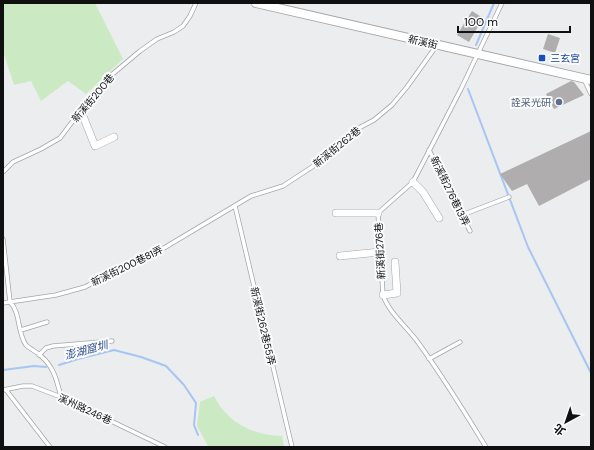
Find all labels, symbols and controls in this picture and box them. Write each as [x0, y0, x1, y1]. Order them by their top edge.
scale bar [458, 8, 570, 34]
text: 100 m [464, 14, 498, 30]
street label: 新溪街 [407, 32, 439, 52]
place label: 三玄宮 [550, 52, 580, 65]
marker: 三玄宮 [537, 53, 547, 63]
street label: 新溪街200巷 [69, 71, 117, 125]
place label: 詮采光研 [511, 96, 551, 109]
marker: 詮采光研 [554, 97, 564, 107]
street label: 新溪街262巷 [311, 124, 363, 170]
street label: 新溪街276巷13弄 [428, 154, 472, 228]
street label: 新溪街276巷 [372, 222, 388, 280]
street label: 新溪街200巷81弄 [89, 243, 165, 289]
street label: 新溪街262巷55弄 [248, 286, 278, 366]
water label: 澎湖窟圳 [63, 337, 111, 362]
street label: 溪州路246巷 [56, 391, 114, 427]
north arrow [546, 402, 586, 442]
text: 北 [551, 421, 568, 439]

